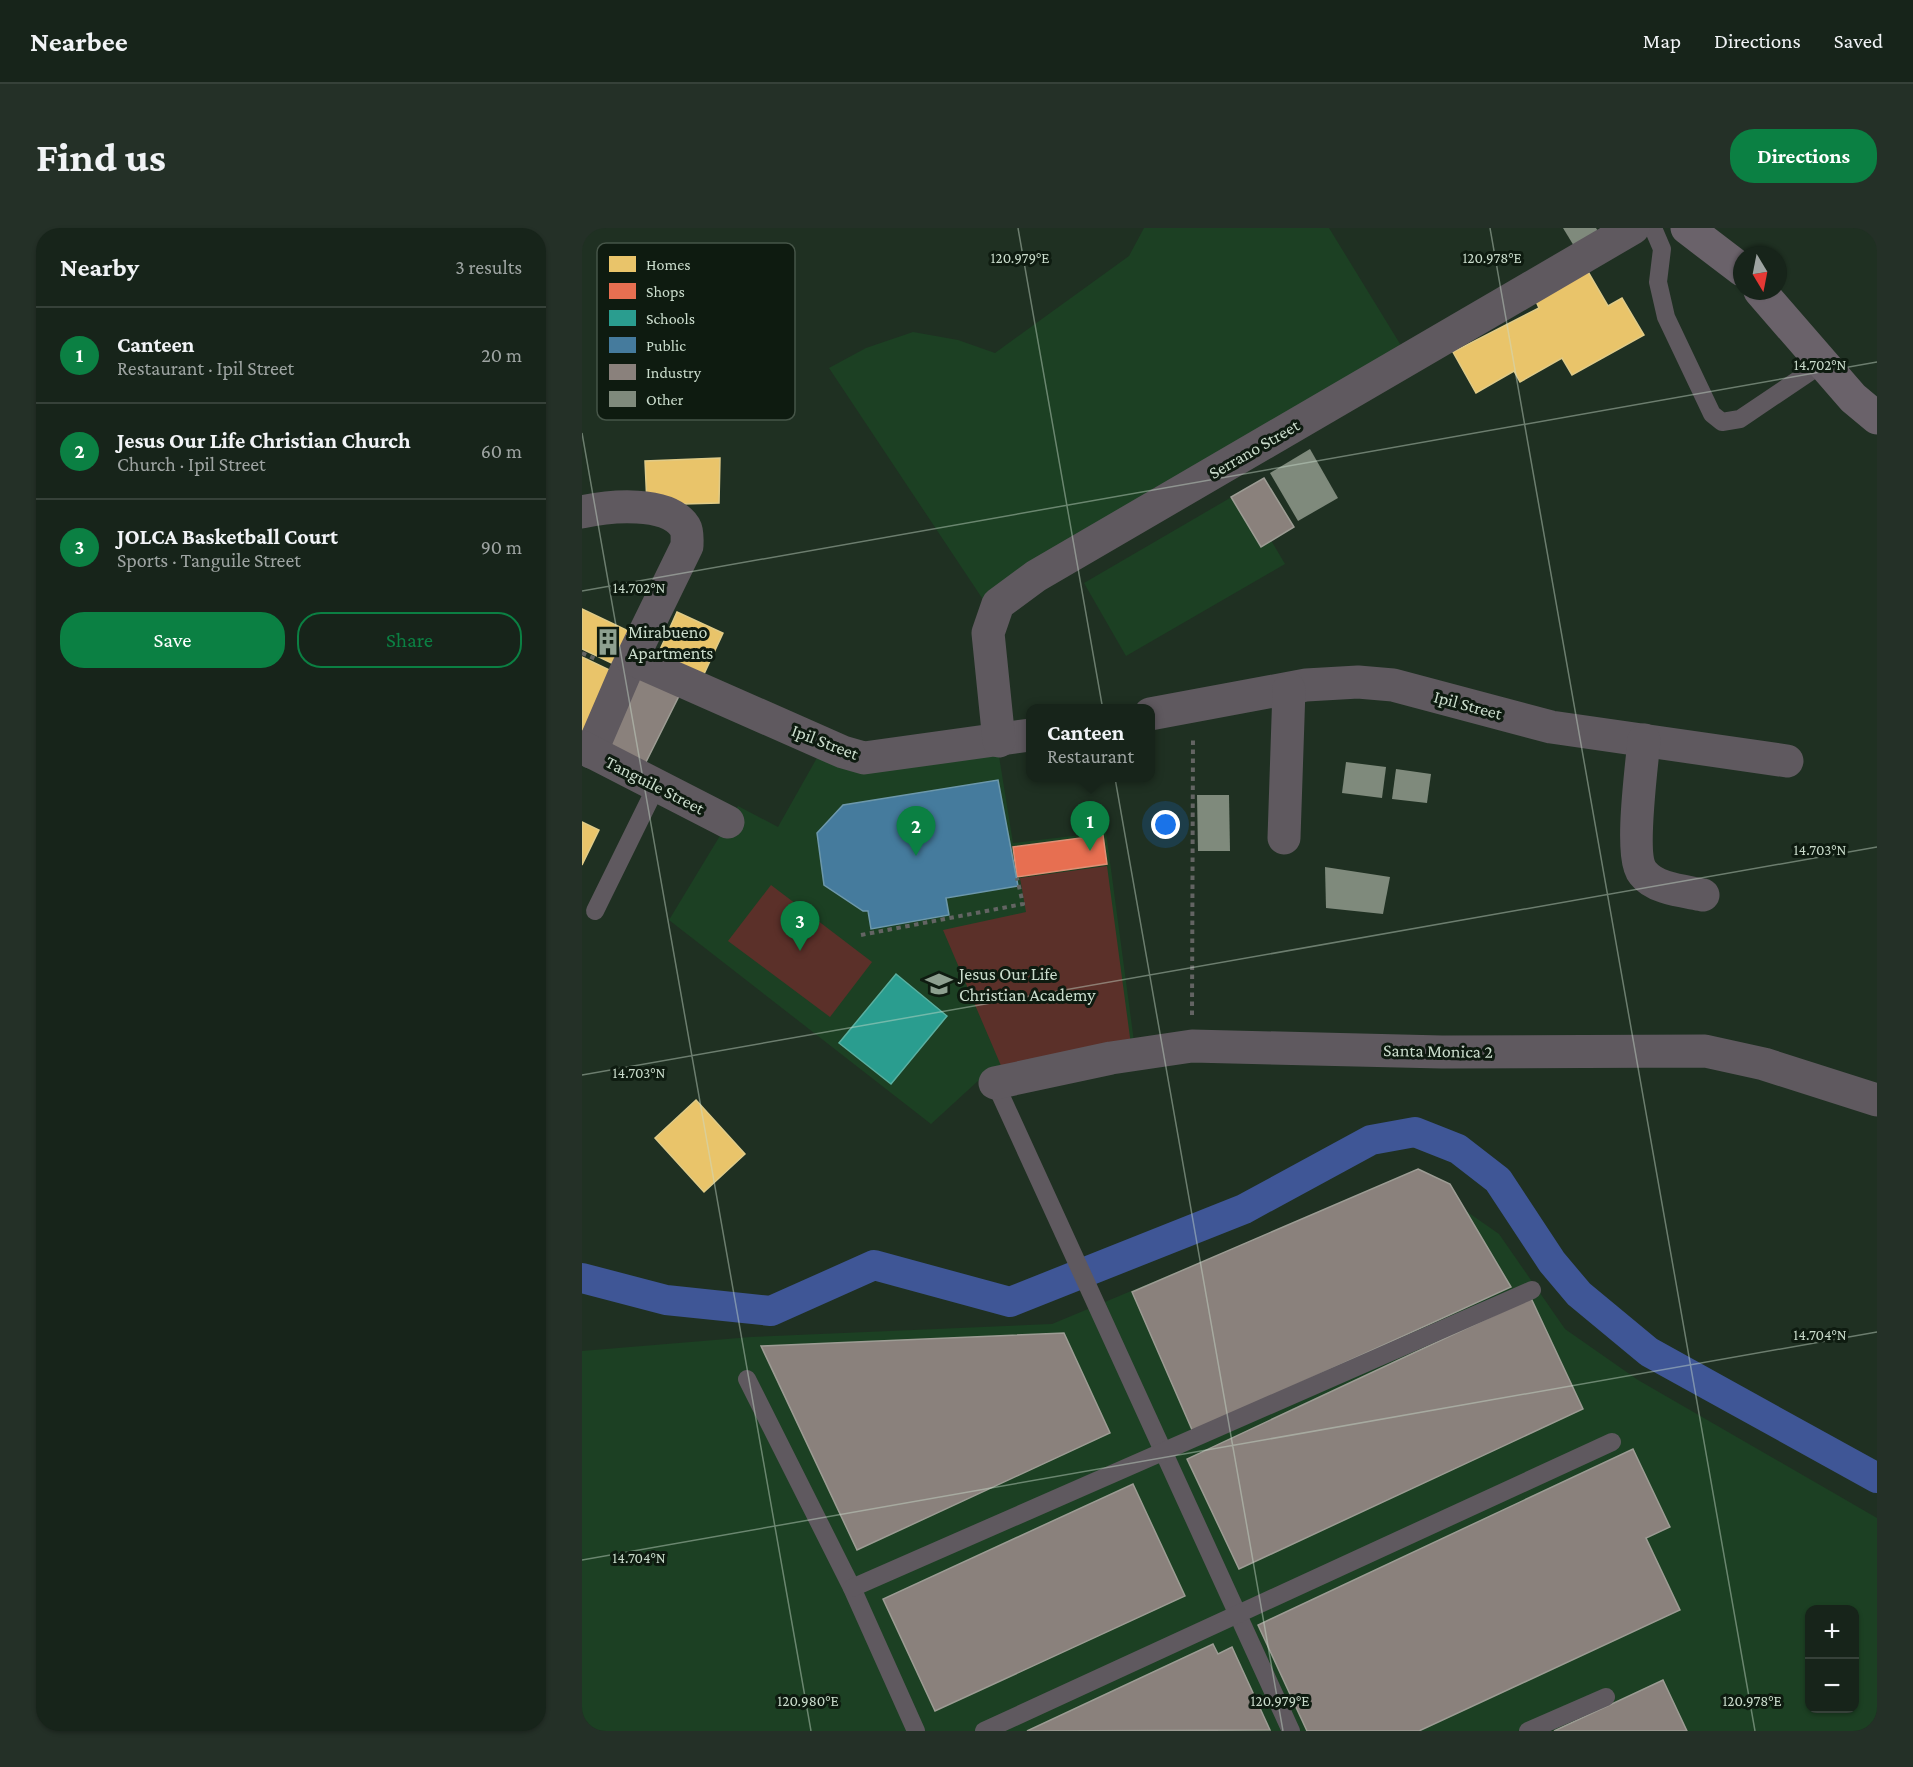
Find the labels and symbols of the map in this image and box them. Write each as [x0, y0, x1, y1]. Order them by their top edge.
legend [597, 243, 795, 420]
north arrow [1733, 246, 1787, 300]
text: 120.979°E [991, 250, 1049, 266]
text: 120.978°E [1462, 250, 1522, 266]
text: Homes [646, 256, 691, 273]
text: Shops [646, 283, 685, 301]
text: Schools [646, 310, 695, 327]
text: Public [646, 337, 686, 354]
text: 14.702°N [1794, 357, 1846, 373]
text: Industry [646, 364, 702, 382]
text: Other [646, 391, 684, 408]
street label: Serrano Street [1205, 415, 1304, 483]
text: 14.702°N [613, 580, 665, 596]
place label: Mirabueno Apartments [628, 622, 713, 663]
building icon: Mirabueno Apartments [593, 627, 623, 657]
street label: Ipil Street [1432, 686, 1505, 724]
street label: Ipil Street [789, 720, 862, 764]
street label: Tanguile Street [602, 751, 709, 819]
pin: 1 [1070, 802, 1110, 851]
pin: 2 [896, 806, 936, 856]
your location [1151, 810, 1180, 839]
text: 14.703°N [1794, 842, 1847, 858]
pin: 3 [780, 902, 820, 951]
place label: Jesus Our Life Christian Academy [957, 964, 1096, 1005]
school or university icon: Jesus Our Life Christian Academy [924, 969, 954, 999]
street label: Santa Monica 2 [1383, 1040, 1493, 1062]
text: 14.703°N [613, 1065, 666, 1081]
text: 14.704°N [1793, 1327, 1847, 1343]
text: 14.704°N [612, 1550, 666, 1566]
text: 120.980°E [777, 1693, 839, 1709]
text: 120.979°E [1251, 1693, 1309, 1709]
text: 120.978°E [1722, 1693, 1782, 1709]

